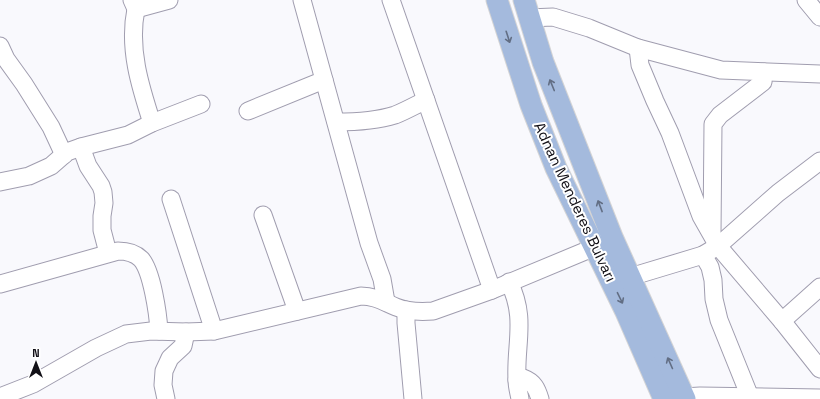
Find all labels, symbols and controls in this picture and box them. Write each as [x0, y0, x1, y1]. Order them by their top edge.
one-way arrow [505, 31, 513, 43]
one-way arrow [548, 80, 555, 92]
street label: Adnan Menderes Bulvarı [530, 119, 621, 285]
one-way arrow [595, 201, 603, 213]
one-way arrow [617, 292, 624, 304]
north arrow [16, 343, 56, 383]
text: N [32, 346, 40, 360]
one-way arrow [666, 358, 673, 370]

